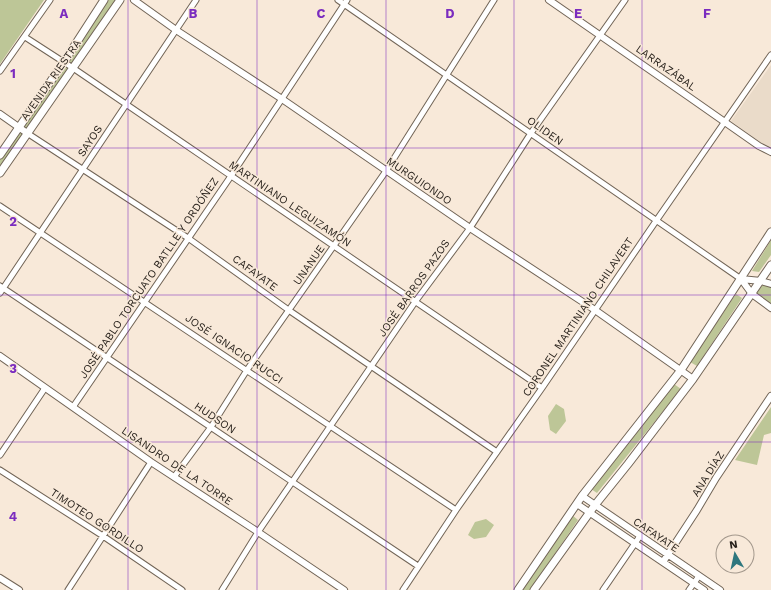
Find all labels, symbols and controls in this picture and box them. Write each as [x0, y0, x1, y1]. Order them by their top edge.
text: A [60, 6, 69, 21]
text: B [189, 6, 198, 21]
text: C [317, 6, 326, 21]
text: D [445, 6, 455, 21]
text: E [574, 6, 582, 21]
text: F [703, 6, 711, 21]
street label: AVENIDA RIESTRA [18, 37, 84, 123]
street label: LARRAZÁBAL [633, 42, 700, 94]
text: 1 [10, 66, 16, 81]
street label: OLIDEN [524, 114, 566, 148]
street label: SAYOS [75, 123, 105, 159]
street label: MURGUIONDO [384, 154, 454, 208]
street label: MARTINIANO LEGUIZAMÓN [226, 157, 354, 250]
street label: JOSÉ PABLO TORCUATO BATLLE Y ORDÓÑEZ [76, 175, 221, 381]
text: 2 [9, 214, 17, 229]
street label: CORONEL MARTINIANO CHILAVERT [520, 235, 636, 399]
street label: JOSÉ BARROS PAZOS [375, 236, 453, 339]
street label: UNANUE [290, 242, 328, 288]
street label: CAFAYATE [230, 252, 280, 294]
street label: JOSÉ IGNACIO RUCCI [183, 311, 286, 386]
text: 3 [9, 361, 17, 376]
street label: HUDSON [192, 399, 238, 437]
street label: LISANDRO DE LA TORRE [119, 424, 235, 508]
street label: ANA DÍAZ [688, 448, 727, 499]
street label: TIMOTEO GORDILLO [48, 486, 146, 556]
text: 4 [9, 509, 18, 524]
street label: CAFAYATE [630, 515, 682, 555]
north arrow [715, 534, 755, 574]
text: N [728, 538, 739, 552]

